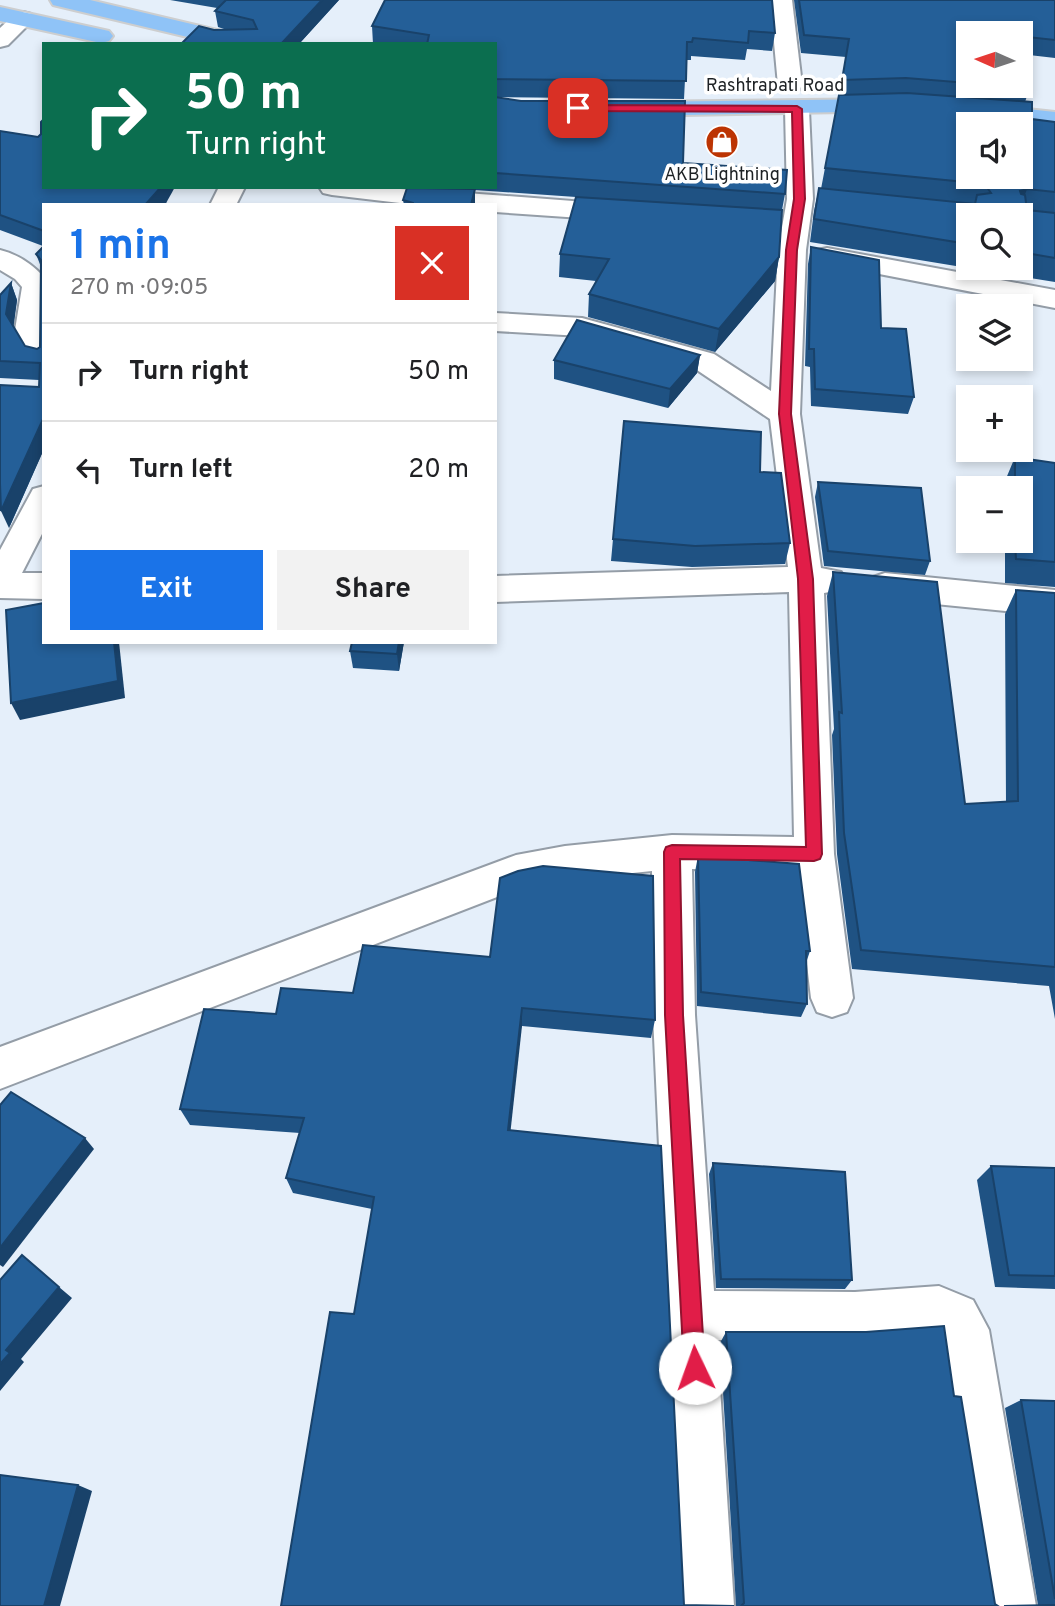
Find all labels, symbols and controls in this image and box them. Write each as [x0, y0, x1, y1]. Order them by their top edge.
north arrow [956, 21, 1032, 98]
map controls [956, 21, 1033, 553]
text: 50 m [185, 65, 302, 127]
icon: right [70, 70, 161, 161]
street label: Rashtrapati Road [706, 75, 844, 98]
pin [548, 78, 608, 138]
icon: arrive [559, 89, 597, 127]
button: sound [956, 112, 1033, 189]
shop icon: AKB Lightning [703, 123, 741, 161]
text: Turn right [185, 126, 327, 166]
place label: AKB Lightning [664, 164, 780, 187]
button: search [956, 203, 1033, 280]
text: 1 min [70, 221, 171, 274]
button: close [395, 226, 469, 300]
text: 270 m · 09:05 [70, 274, 208, 303]
button: layers [956, 294, 1033, 371]
icon: right [70, 353, 108, 391]
text: Turn right [129, 356, 249, 389]
text: 50 m [408, 356, 469, 389]
button: + [956, 385, 1033, 462]
icon: left [70, 451, 108, 489]
text: Turn left [129, 454, 233, 487]
text: 20 m [408, 454, 469, 487]
button: − [956, 476, 1033, 553]
button: Exit [70, 550, 263, 630]
button: Share [277, 550, 469, 630]
position arrow [658, 1331, 732, 1405]

